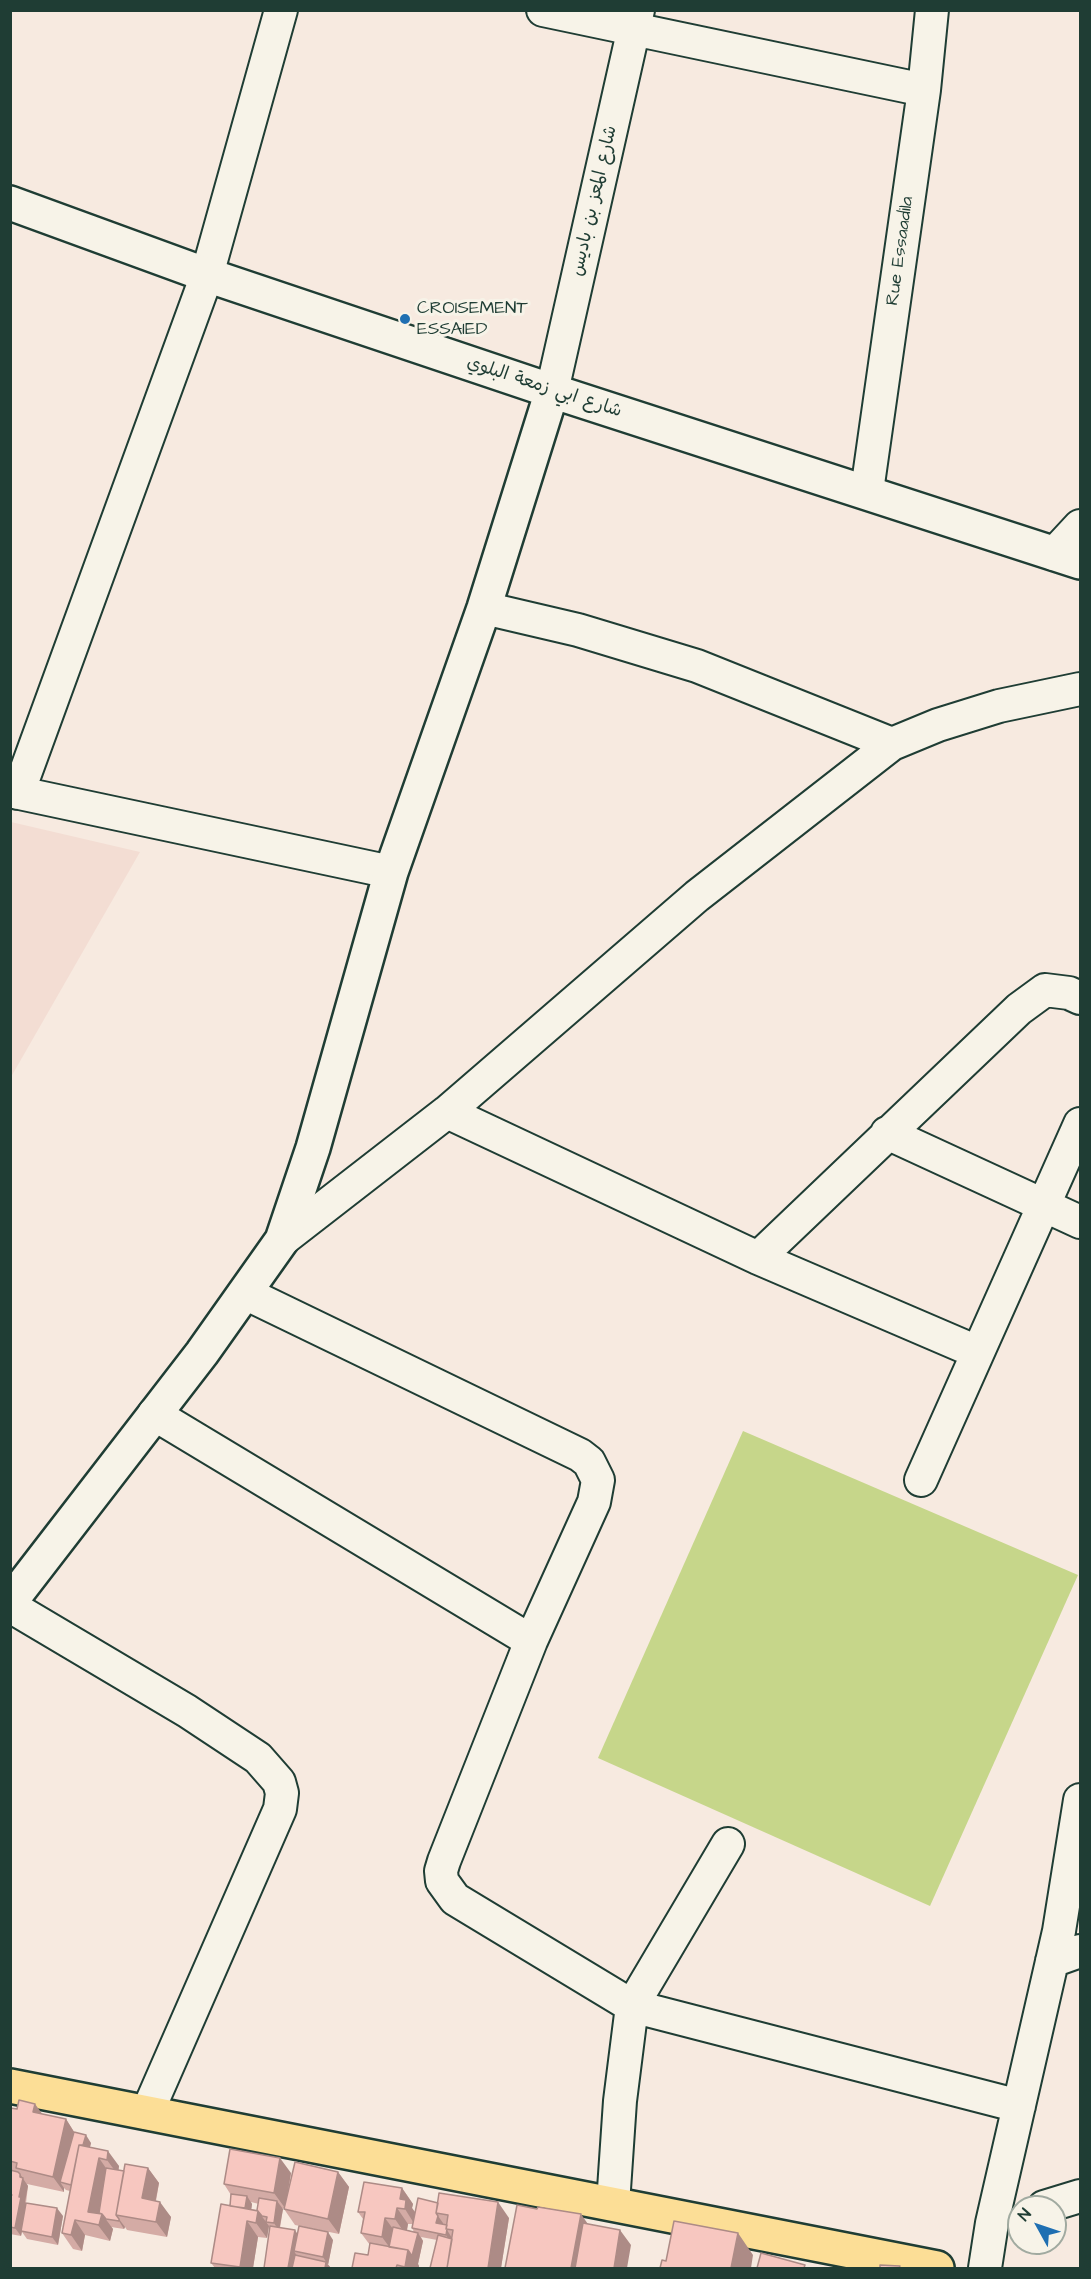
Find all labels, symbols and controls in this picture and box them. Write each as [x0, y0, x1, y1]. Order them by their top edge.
street label: شارع المعز بن باديس [567, 124, 623, 278]
street label: Rue Essaadila [883, 195, 919, 307]
place label: CROISEMENT ESSAIED [417, 298, 528, 340]
marker: CROISEMENT ESSAIED [398, 312, 412, 326]
street label: شارع ابي زمعة البلوي [464, 353, 624, 423]
north arrow [1007, 2195, 1067, 2255]
text: N [1013, 2204, 1036, 2226]

